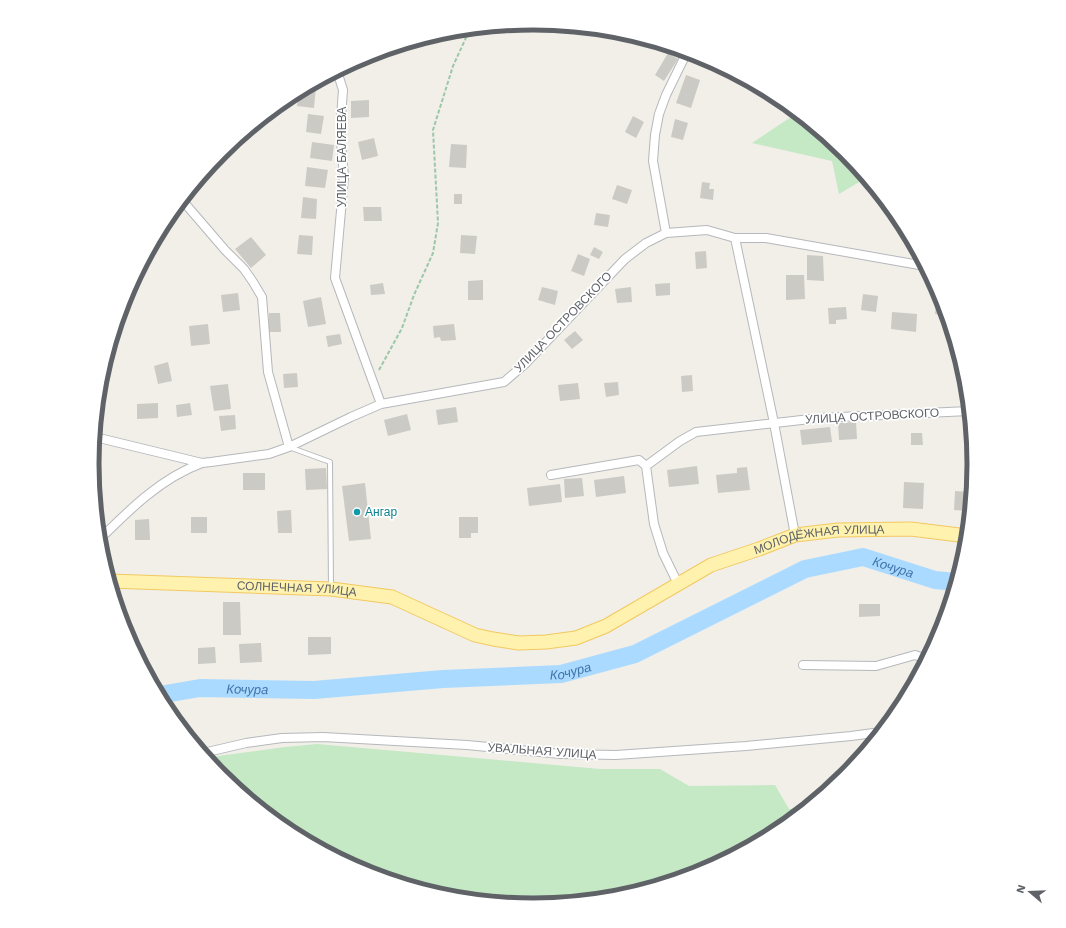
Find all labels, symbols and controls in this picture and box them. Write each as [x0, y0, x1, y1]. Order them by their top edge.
street label: УЛИЦА БАЛЯЕВА [335, 107, 349, 207]
street label: УЛИЦА ОСТРОВСКОГО [511, 269, 615, 375]
street label: УЛИЦА ОСТРОВСКОГО [805, 405, 939, 427]
place label: Ангар [365, 505, 397, 519]
marker: Ангар [352, 507, 362, 517]
street label: МОЛОДЁЖНАЯ УЛИЦА [752, 522, 885, 557]
water label: Кочура [871, 554, 916, 581]
street label: СОЛНЕЧНАЯ УЛИЦА [237, 579, 358, 599]
water label: Кочура [550, 659, 593, 682]
water label: Кочура [226, 681, 269, 697]
street label: УВАЛЬНАЯ УЛИЦА [487, 740, 597, 762]
north arrow [1010, 872, 1050, 912]
text: N [1014, 883, 1028, 895]

